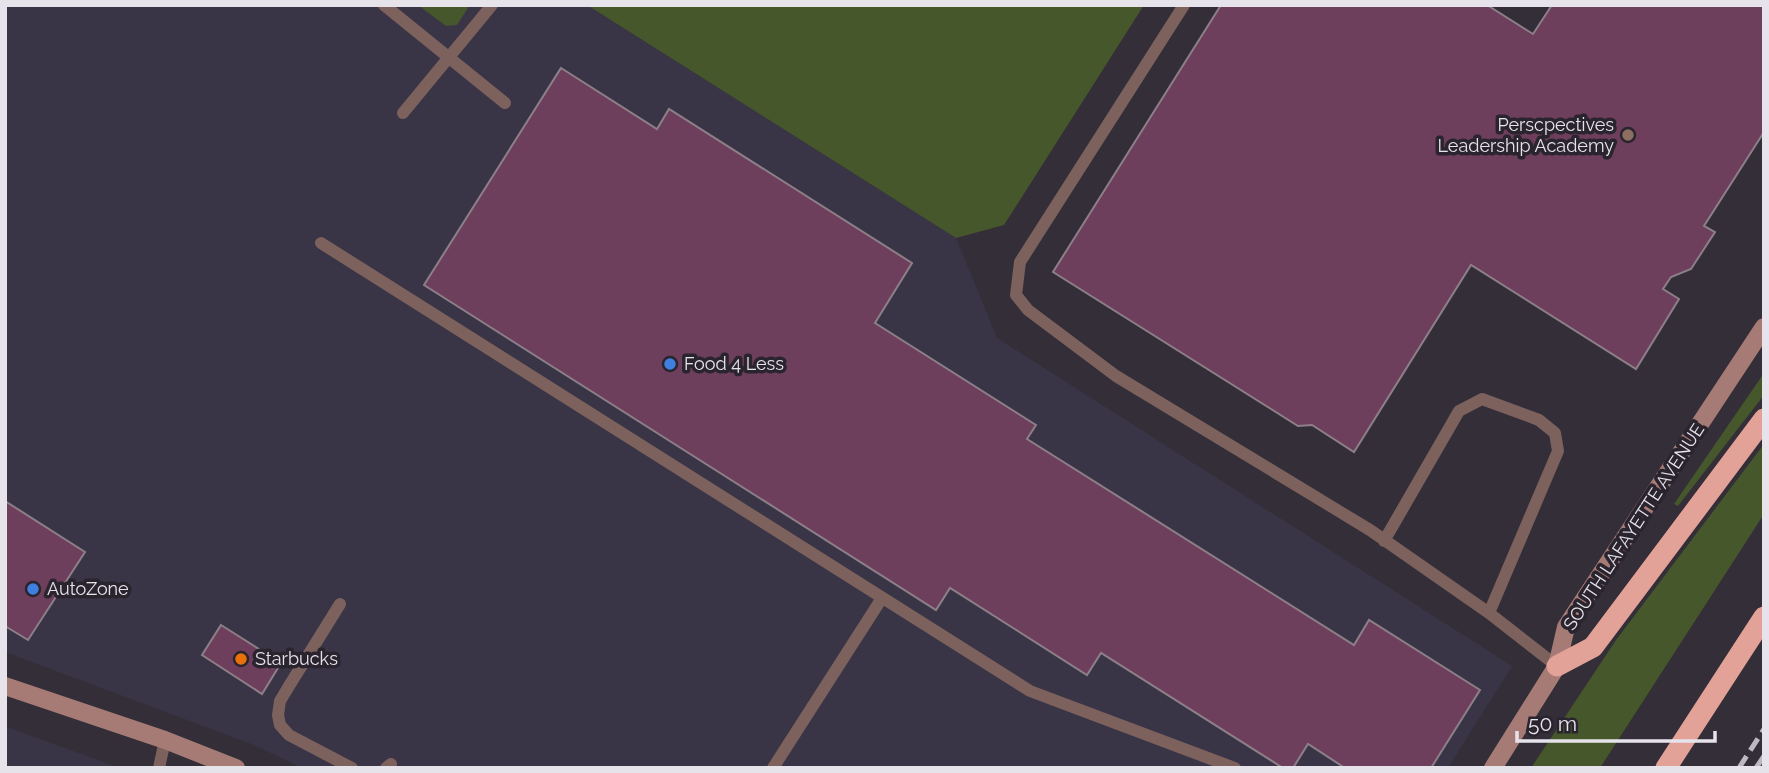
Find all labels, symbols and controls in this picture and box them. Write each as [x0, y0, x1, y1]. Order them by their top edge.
place label: Perscpectives Leadership Academy [1438, 114, 1614, 156]
marker: Perscpectives Leadership Academy [1620, 127, 1636, 143]
place label: Food 4 Less [684, 353, 784, 374]
marker: Food 4 Less [662, 356, 678, 372]
street label: SOUTH LAFAYETTE AVENUE [1559, 419, 1708, 634]
place label: AutoZone [47, 578, 129, 599]
marker: AutoZone [25, 581, 41, 597]
place label: Starbucks [255, 648, 338, 669]
marker: Starbucks [233, 651, 249, 667]
scale bar [1517, 700, 1715, 744]
text: 50 m [1528, 711, 1577, 736]

